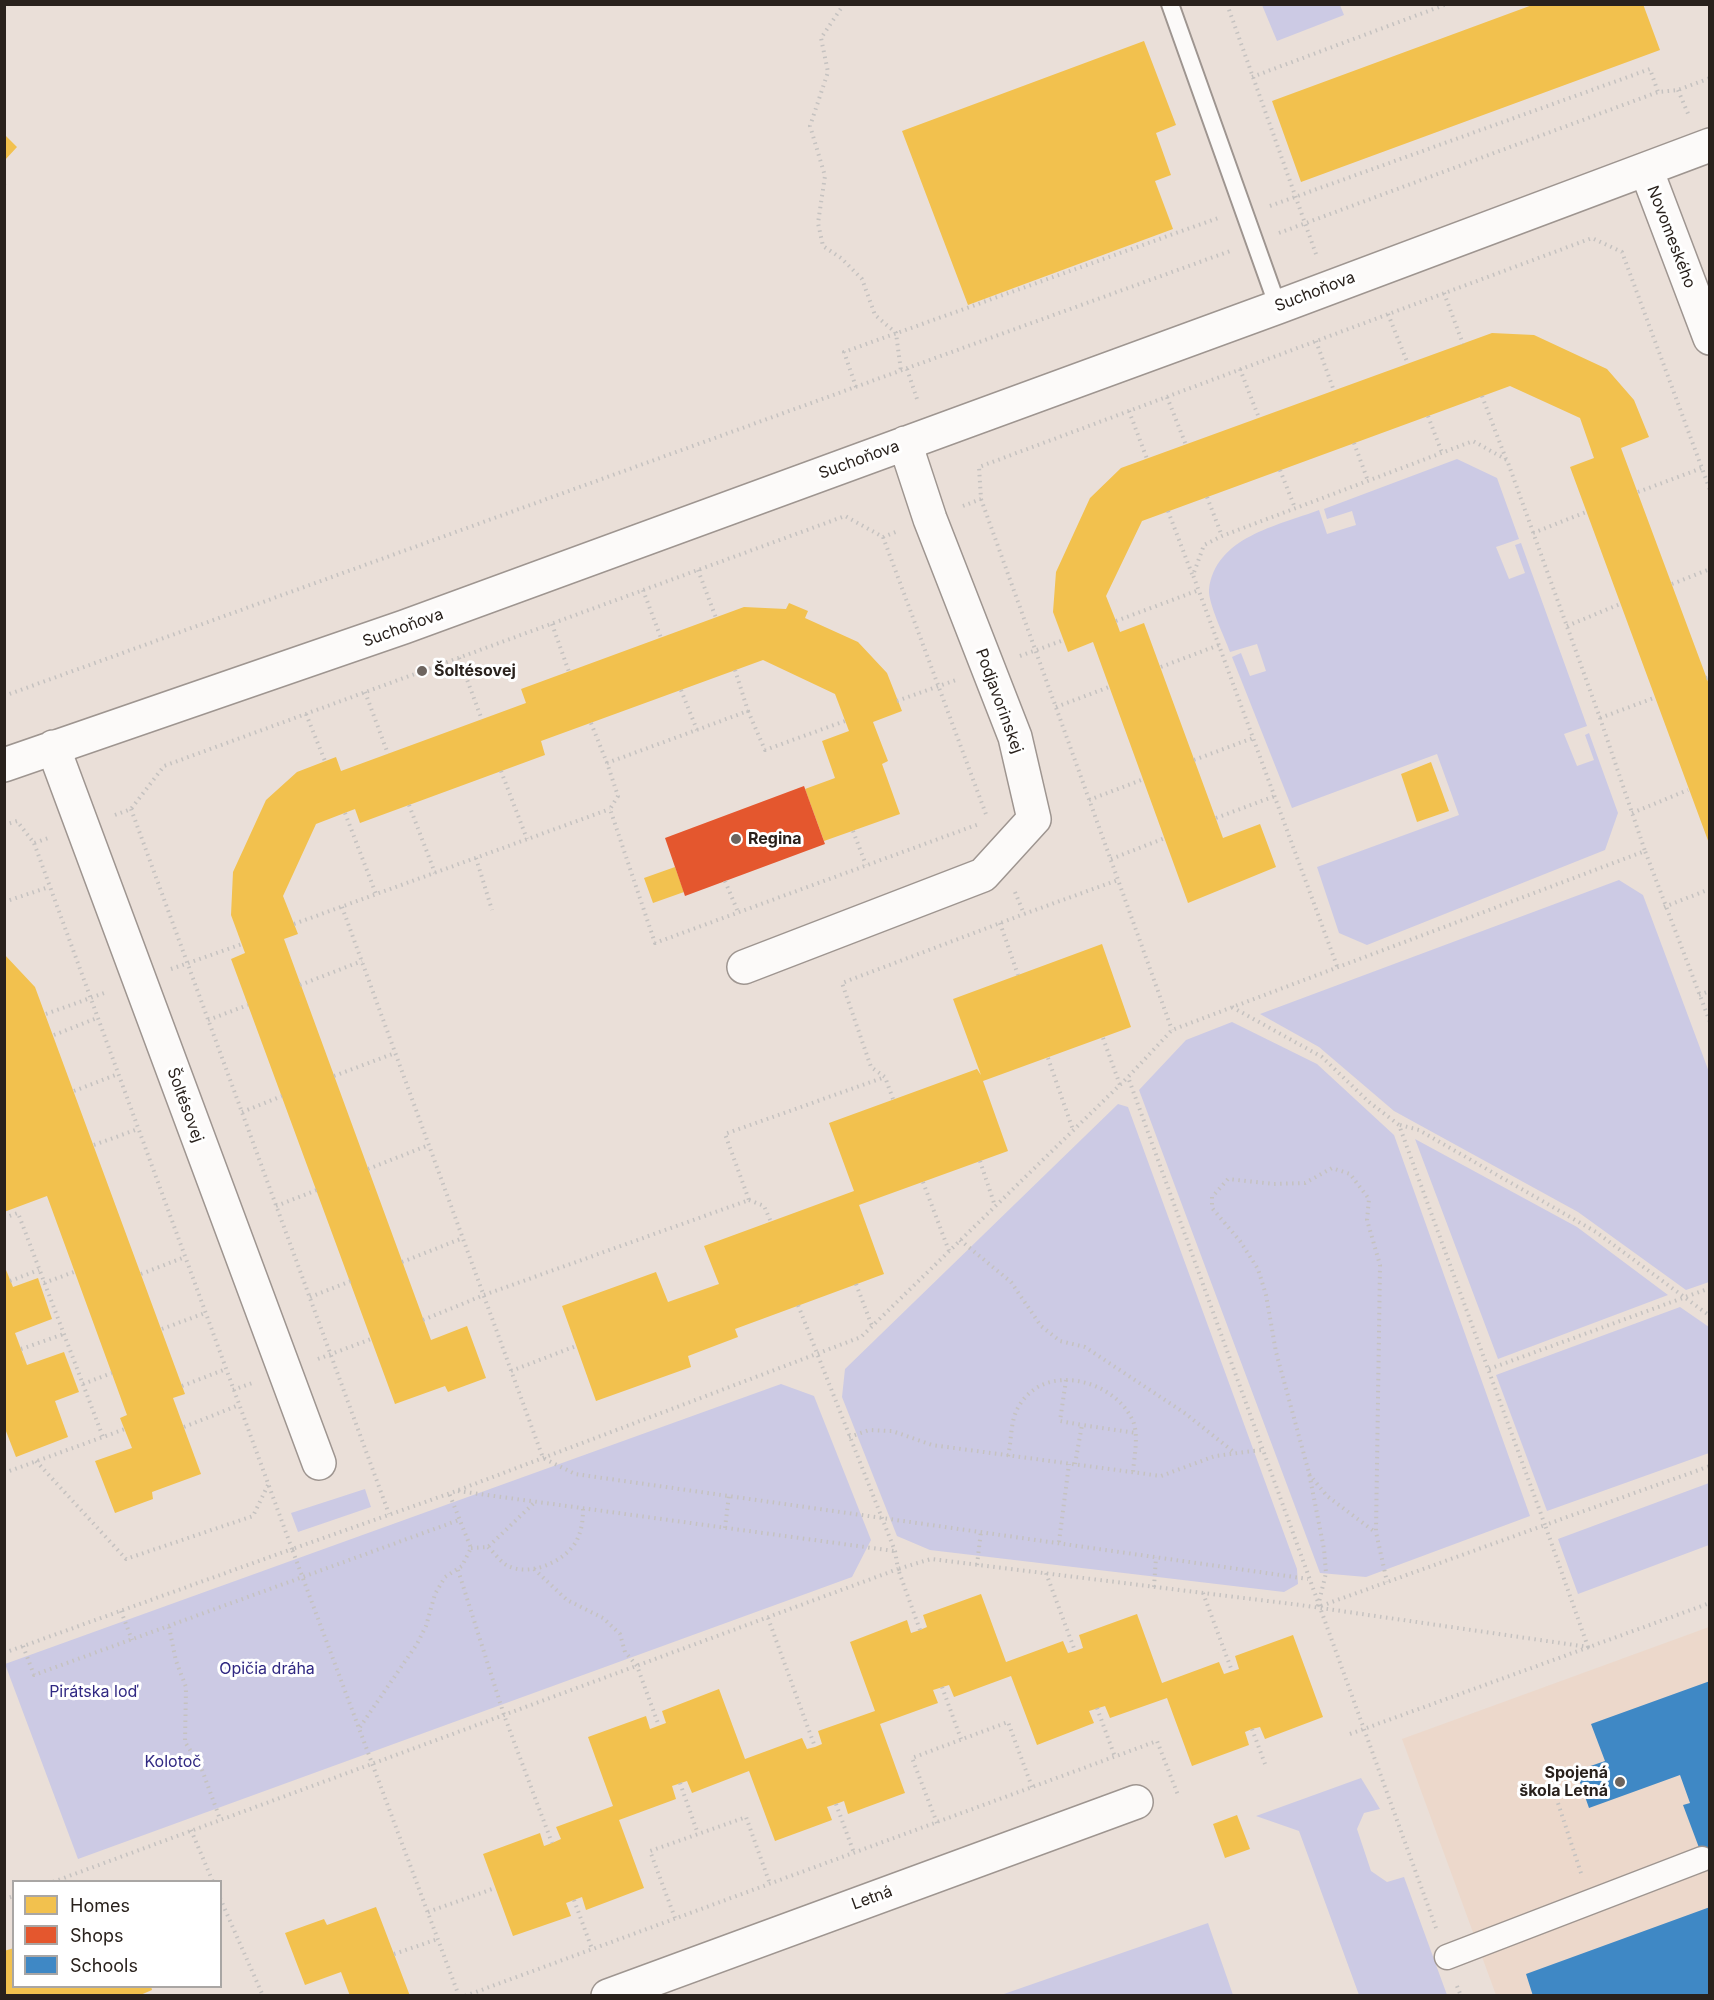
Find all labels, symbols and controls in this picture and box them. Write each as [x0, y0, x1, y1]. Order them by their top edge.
street label: Novomeského [1643, 183, 1699, 291]
street label: Suchoňova [1272, 268, 1358, 316]
street label: Suchoňova [816, 437, 902, 483]
street label: Suchoňova [360, 605, 446, 651]
street label: Podjavorinskej [971, 646, 1027, 756]
place label: Šoltésovej [434, 661, 516, 681]
marker: Šoltésovej [415, 664, 429, 678]
place label: Regina [748, 829, 802, 849]
marker: Regina [729, 832, 743, 846]
street label: Šoltésovej [163, 1065, 207, 1145]
park label: Opičia dráha [219, 1659, 315, 1679]
park label: Pirátska loď [49, 1682, 139, 1702]
park label: Kolotoč [145, 1752, 201, 1772]
place label: Spojená škola Letná [1519, 1763, 1608, 1801]
marker: Spojená škola Letná [1613, 1775, 1627, 1789]
legend [12, 1880, 222, 1988]
street label: Letná [849, 1882, 895, 1914]
text: Homes [70, 1895, 130, 1916]
text: Shops [70, 1925, 124, 1946]
text: Schools [70, 1955, 138, 1976]

